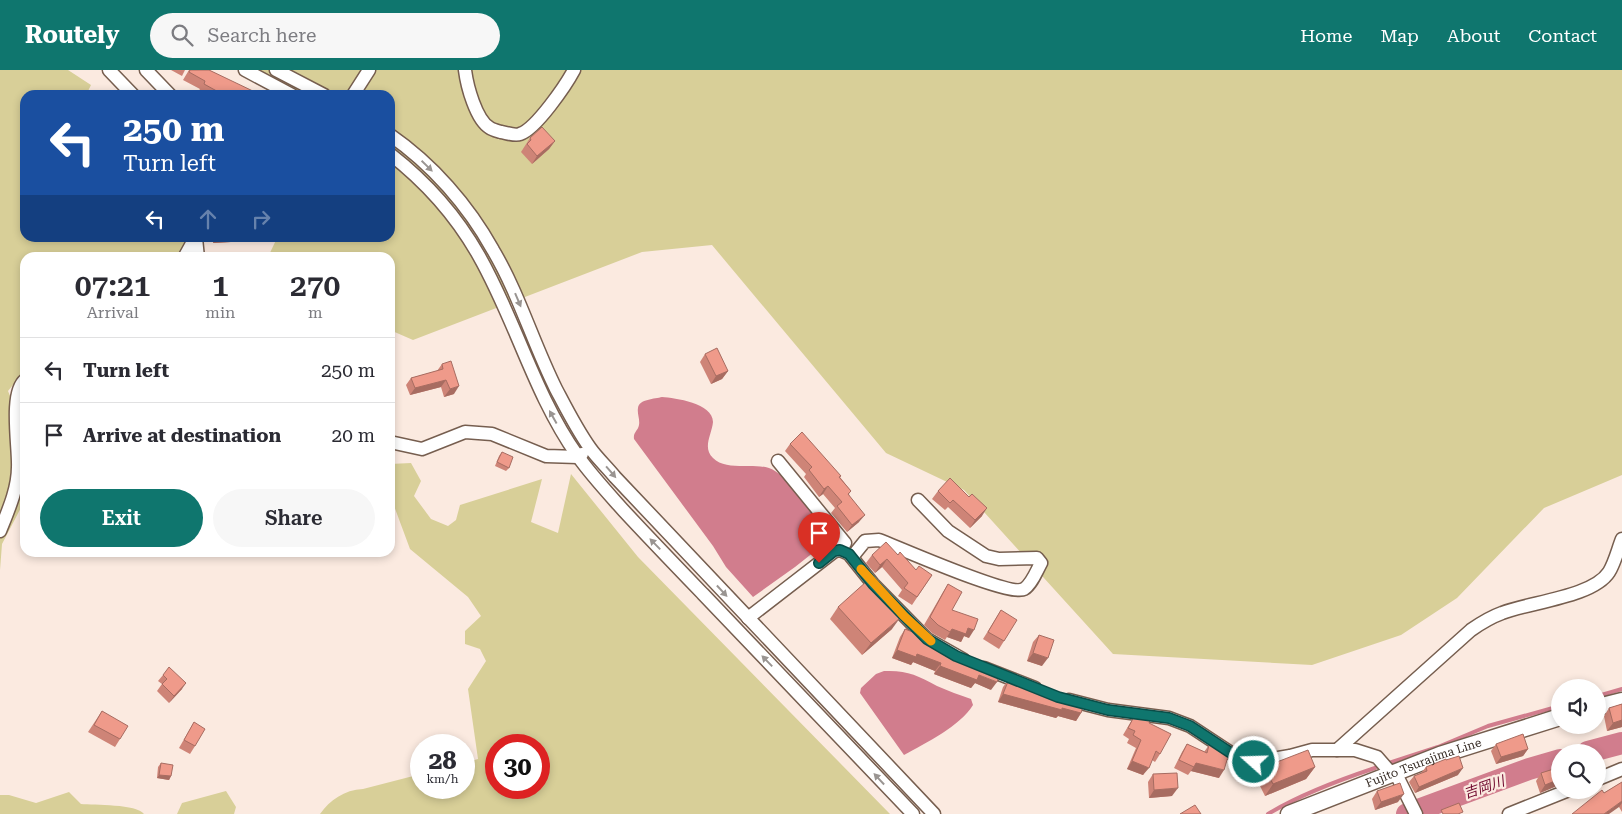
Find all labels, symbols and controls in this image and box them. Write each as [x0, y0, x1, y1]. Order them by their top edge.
search box [150, 13, 500, 58]
text: Routely [25, 21, 120, 49]
icon: search [168, 21, 196, 49]
text: Search here [208, 24, 316, 47]
text: Home [1300, 25, 1352, 46]
text: Map [1380, 25, 1419, 46]
text: About [1447, 25, 1500, 46]
text: Contact [1528, 25, 1597, 46]
text: 250 m [123, 109, 224, 150]
icon: left [40, 110, 105, 175]
text: Turn left [123, 151, 216, 176]
one-way arrow [421, 160, 433, 172]
icon: left [141, 205, 169, 233]
icon: ahead [194, 205, 222, 233]
icon: right [247, 205, 275, 233]
text: 07:21 [75, 268, 151, 303]
text: 1 [212, 268, 229, 303]
text: 270 [290, 268, 340, 303]
one-way arrow [514, 293, 522, 307]
text: Arrival [87, 303, 139, 322]
text: min [205, 303, 235, 322]
text: m [308, 303, 322, 322]
icon: left [40, 356, 68, 384]
text: Turn left [83, 359, 169, 382]
text: 250 m [321, 359, 375, 382]
one-way arrow [549, 411, 558, 424]
icon: arrive [40, 421, 68, 449]
text: Arrive at destination [83, 424, 281, 447]
text: 20 m [332, 424, 375, 447]
one-way arrow [605, 466, 617, 478]
button: Exit [40, 489, 203, 547]
button: Share [213, 489, 375, 547]
pin [798, 512, 840, 563]
icon: arrive [805, 519, 833, 547]
one-way arrow [649, 538, 661, 550]
one-way arrow [716, 584, 728, 596]
one-way arrow [761, 655, 773, 667]
map controls [1551, 679, 1606, 799]
button: sound [1551, 679, 1606, 734]
speed limit sign: 30 [485, 734, 550, 799]
position arrow [1227, 735, 1279, 787]
street label: Fujito Tsurajima Line [1364, 735, 1484, 790]
button: search [1551, 744, 1606, 799]
text: 28 [428, 746, 457, 775]
text: km/h [426, 772, 459, 786]
water label: 吉岡川 [1462, 772, 1508, 801]
one-way arrow [873, 773, 885, 785]

